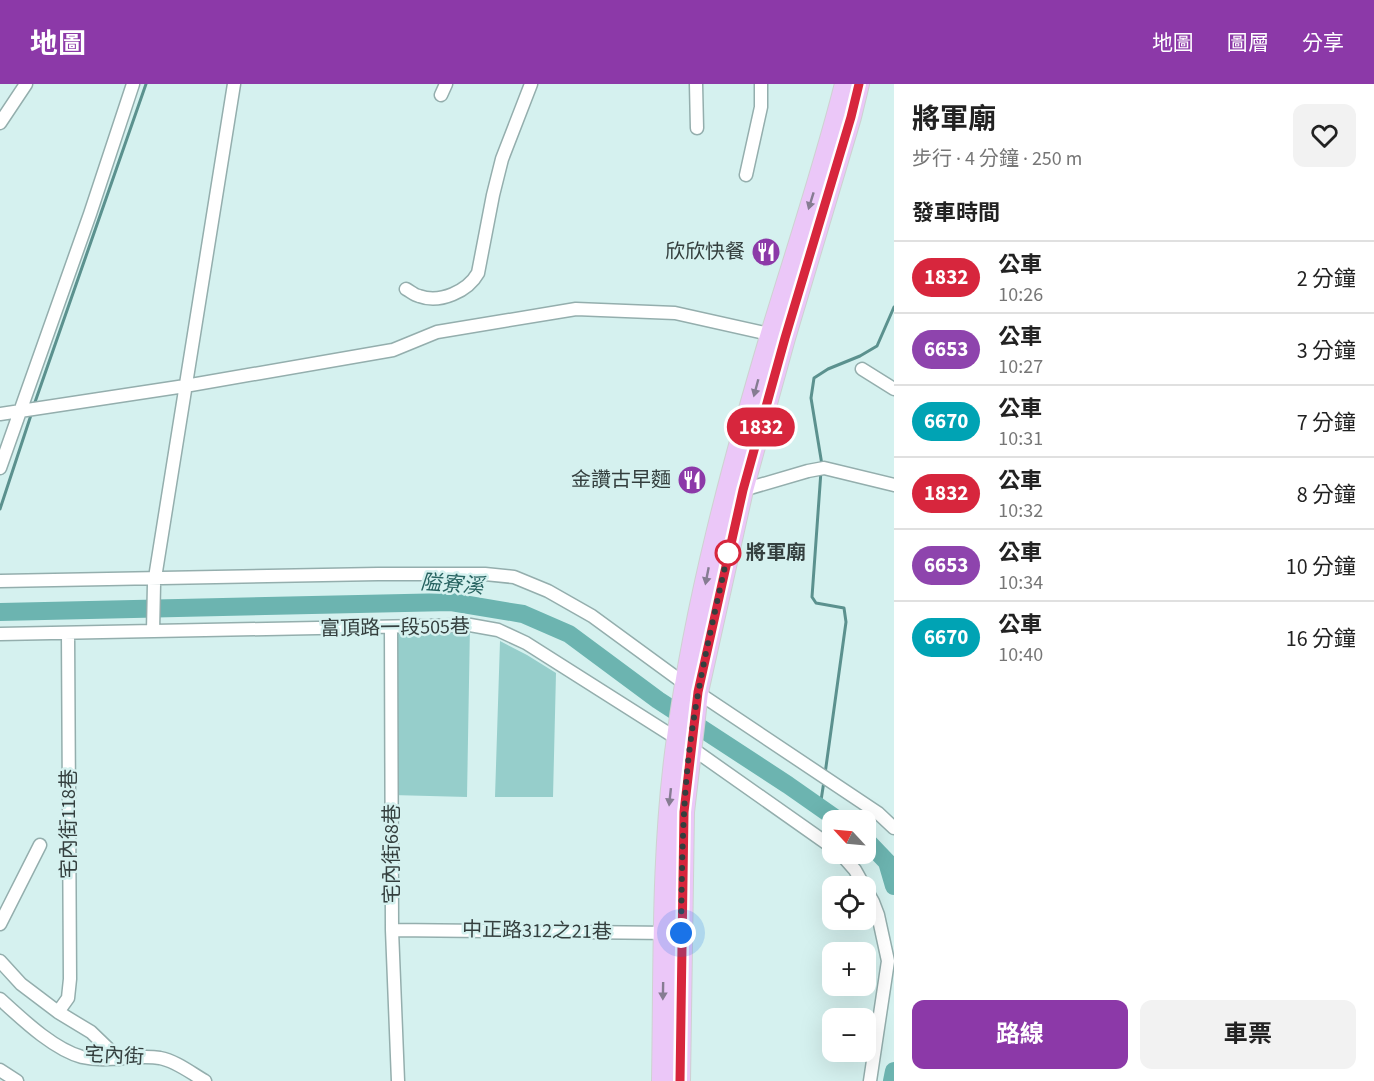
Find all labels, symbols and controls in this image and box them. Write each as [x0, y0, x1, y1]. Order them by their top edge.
text: 地圖 [30, 24, 86, 64]
text: 地圖 [1152, 28, 1194, 58]
text: 圖層 [1227, 28, 1269, 58]
text: 分享 [1302, 28, 1344, 58]
text: 將軍廟 [912, 99, 996, 139]
button: heart [1293, 104, 1356, 167]
text: 步行 · 4 分鐘 · 250 m [912, 145, 1082, 173]
one-way arrow [806, 192, 815, 210]
text: 發車時間 [912, 197, 1000, 229]
restaurant icon: 欣欣快餐 [750, 236, 782, 268]
place label: 欣欣快餐 [665, 238, 745, 266]
text: 公車 [998, 249, 1042, 281]
text: 1832 [924, 262, 968, 292]
text: 2 分鐘 [1297, 263, 1356, 295]
text: 10:26 [998, 281, 1043, 309]
text: 公車 [998, 321, 1042, 353]
text: 6653 [924, 334, 968, 364]
text: 3 分鐘 [1297, 335, 1356, 367]
text: 10:27 [998, 353, 1043, 381]
one-way arrow [751, 379, 760, 397]
text: 公車 [998, 393, 1042, 425]
text: 6670 [924, 406, 968, 436]
text: 7 分鐘 [1297, 407, 1356, 439]
line badge: 1832 [719, 408, 803, 446]
text: 1832 [739, 412, 783, 442]
text: 10:31 [998, 425, 1043, 453]
restaurant icon: 金讚古早麵 [676, 464, 708, 496]
text: 公車 [998, 465, 1042, 497]
place label: 金讚古早麵 [571, 466, 671, 494]
text: 1832 [924, 478, 968, 508]
text: 8 分鐘 [1297, 479, 1356, 511]
text: 10:32 [998, 497, 1043, 525]
text: 公車 [998, 537, 1042, 569]
place label: 將軍廟 [746, 539, 806, 567]
marker: 將軍廟 [715, 540, 741, 566]
text: 6653 [924, 550, 968, 580]
text: 10 分鐘 [1286, 551, 1356, 583]
water label: 隘寮溪 [420, 567, 487, 601]
one-way arrow [702, 567, 711, 586]
text: 10:34 [998, 569, 1043, 597]
text: 公車 [998, 609, 1042, 641]
street label: 富頂路一段505巷 [320, 613, 470, 643]
text: 6670 [924, 622, 968, 652]
text: 16 分鐘 [1286, 623, 1356, 655]
text: 10:40 [998, 641, 1043, 669]
street label: 宅內街118巷 [55, 769, 83, 879]
one-way arrow [665, 787, 675, 806]
street label: 宅內街68巷 [378, 804, 406, 904]
north arrow [822, 810, 876, 864]
map controls [822, 810, 876, 1062]
button: locate [822, 876, 876, 930]
street label: 中正路312之21巷 [462, 916, 612, 946]
your location [666, 918, 696, 948]
button: + [822, 942, 876, 996]
one-way arrow [659, 982, 668, 1001]
button: 路線 [912, 1000, 1128, 1069]
button: 車票 [1140, 1000, 1356, 1069]
button: − [822, 1008, 876, 1062]
street label: 宅內街 [83, 1040, 145, 1072]

